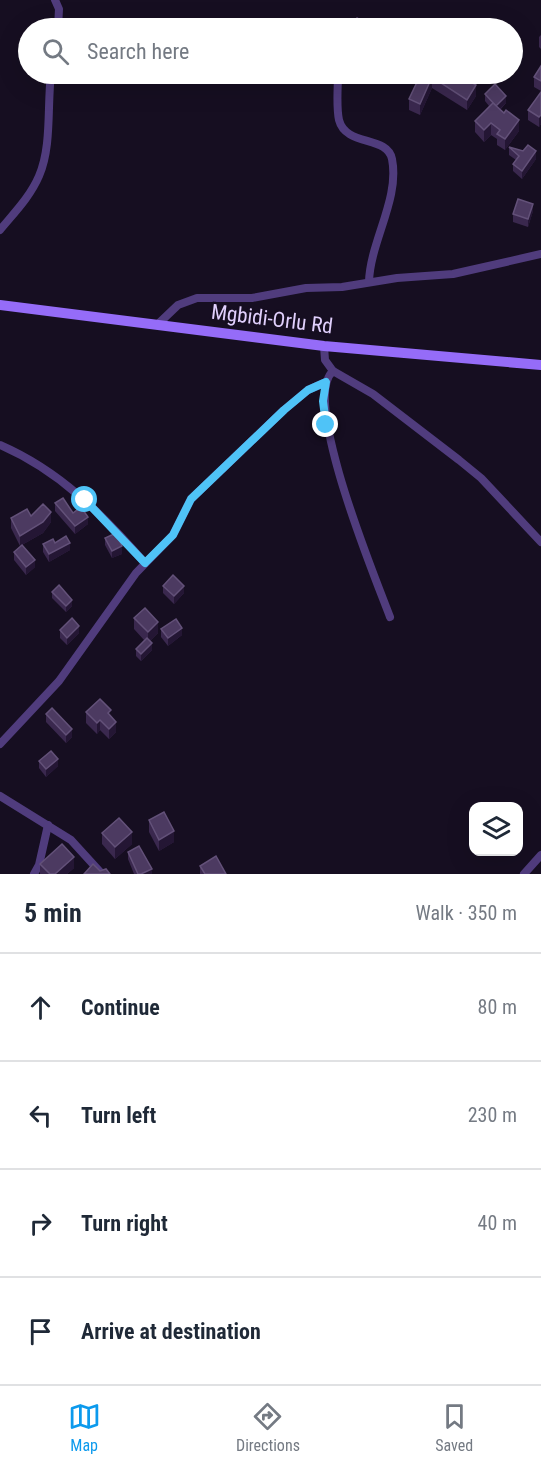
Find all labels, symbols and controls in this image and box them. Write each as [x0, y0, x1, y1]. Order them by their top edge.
search box [18, 18, 523, 84]
icon: search [39, 35, 72, 68]
text: Search here [87, 39, 189, 64]
street label: Mgbidi-Orlu Rd [210, 300, 334, 338]
route end [312, 411, 338, 437]
route start [71, 486, 97, 512]
map controls [469, 802, 523, 856]
button: layers [469, 802, 523, 856]
text: 5 min [24, 898, 82, 928]
text: Walk · 350 m [416, 901, 517, 925]
icon: ahead [24, 991, 57, 1024]
text: Continue [81, 995, 160, 1020]
text: 80 m [478, 995, 517, 1019]
icon: left [24, 1099, 57, 1132]
text: Turn left [81, 1103, 156, 1128]
text: 230 m [468, 1103, 517, 1127]
icon: right [24, 1207, 57, 1240]
text: Turn right [81, 1211, 168, 1236]
text: 40 m [478, 1211, 517, 1235]
icon: arrive [24, 1315, 57, 1348]
text: Arrive at destination [81, 1319, 261, 1344]
tab: Map [68, 1400, 101, 1455]
tab: Directions [236, 1400, 300, 1455]
tab: Saved [435, 1400, 473, 1455]

